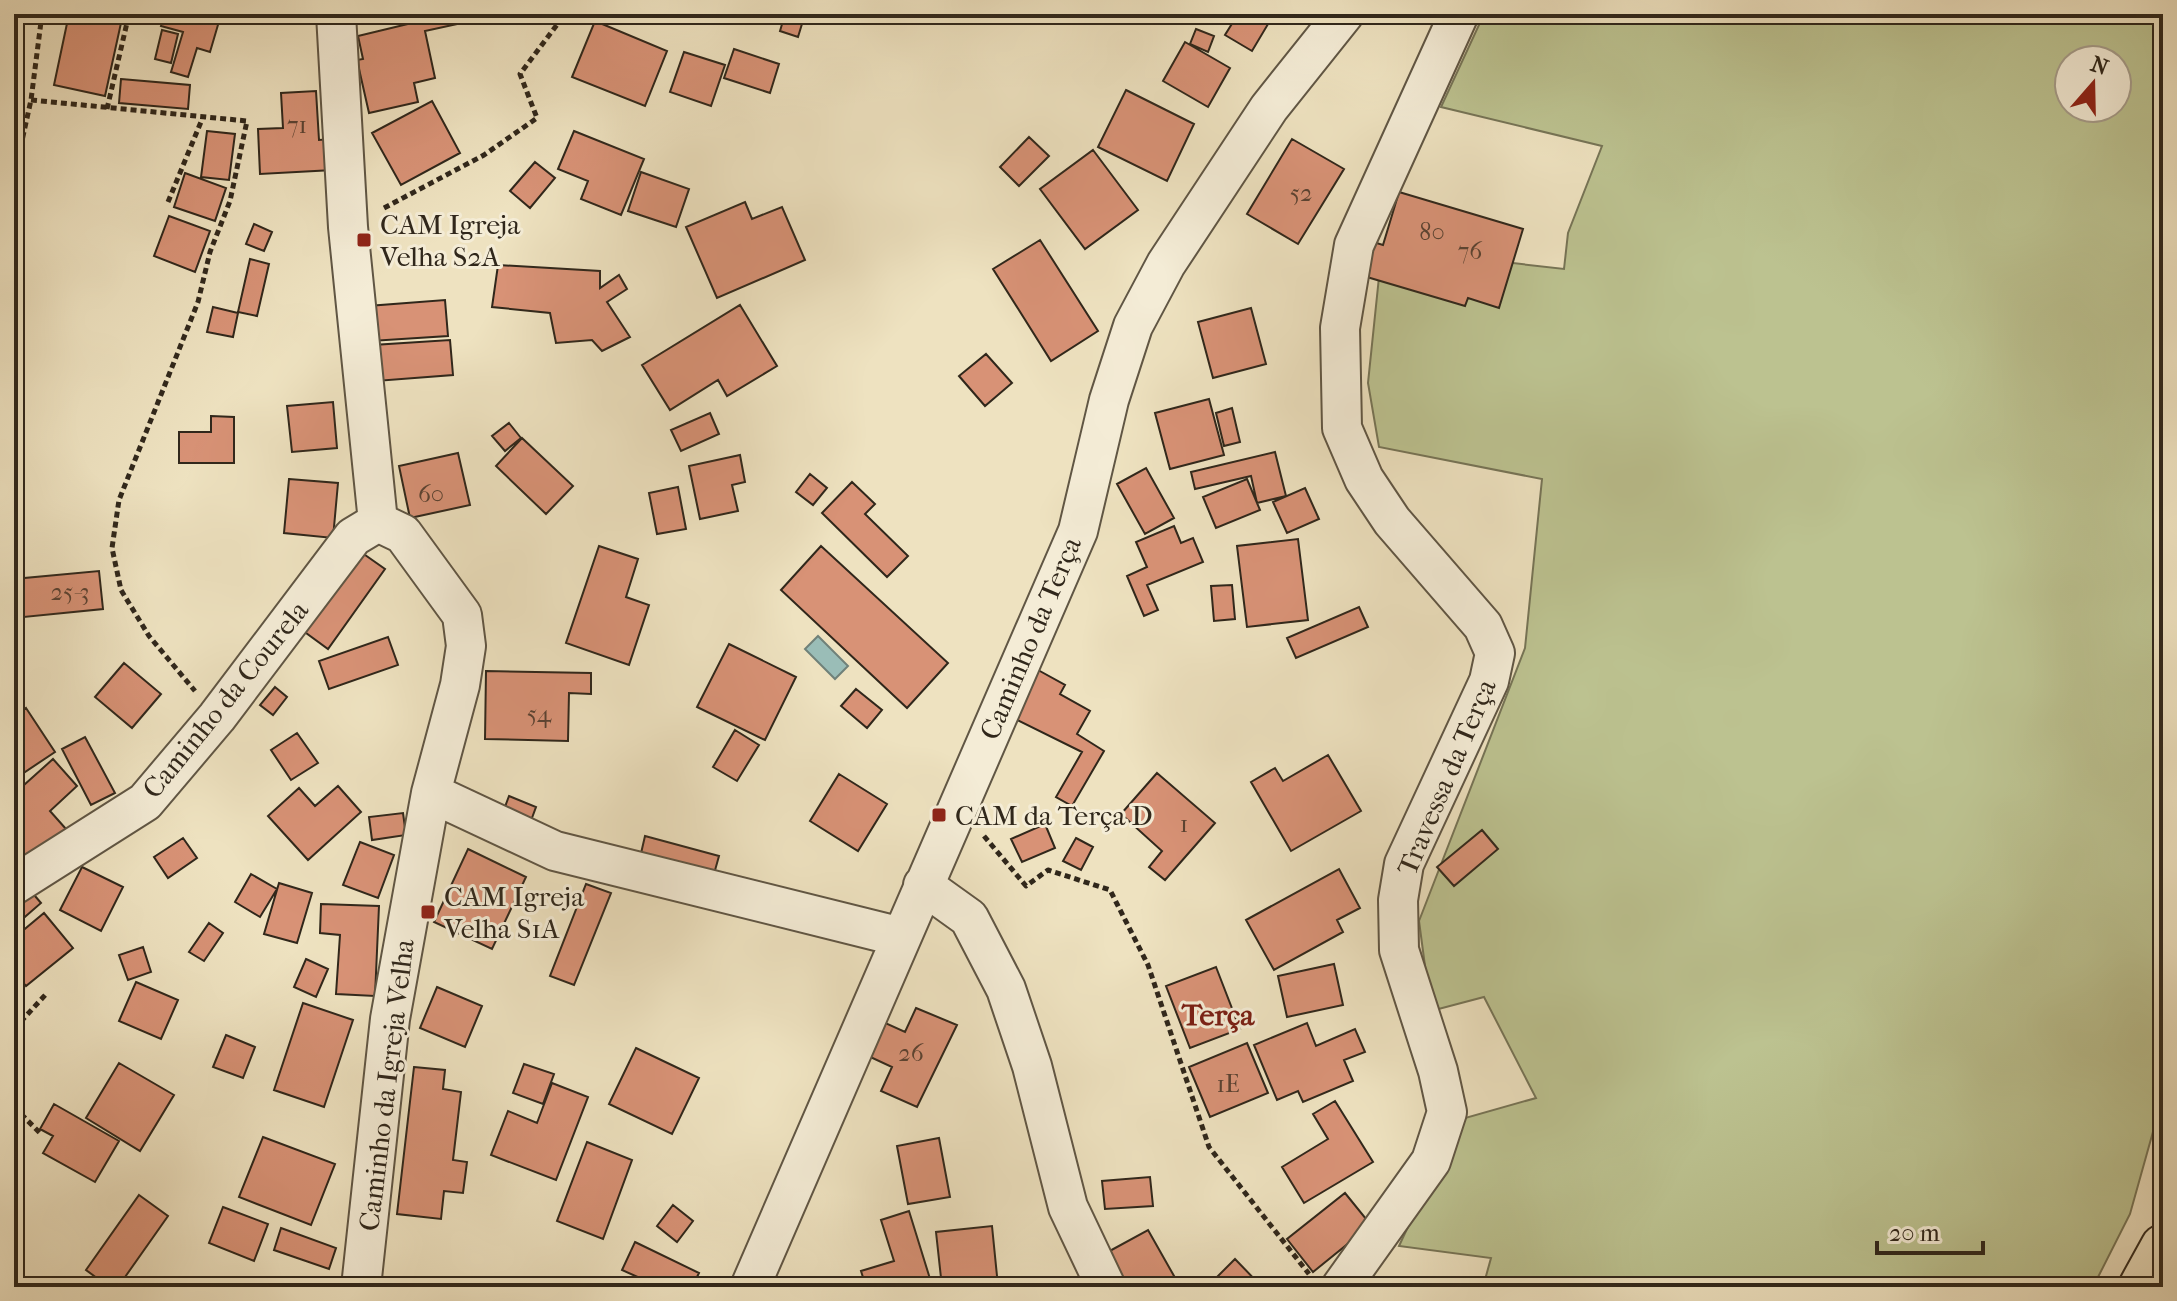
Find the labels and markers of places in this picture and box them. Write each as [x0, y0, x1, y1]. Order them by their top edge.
place label: CAM Igreja Velha S2A [379, 208, 521, 273]
marker: CAM Igreja Velha S2A [355, 231, 373, 249]
place label: CAM da Terça D [955, 799, 1153, 832]
marker: CAM da Terça D [930, 806, 948, 824]
place label: CAM Igreja Velha S1A [443, 880, 585, 945]
marker: CAM Igreja Velha S1A [419, 903, 437, 921]

